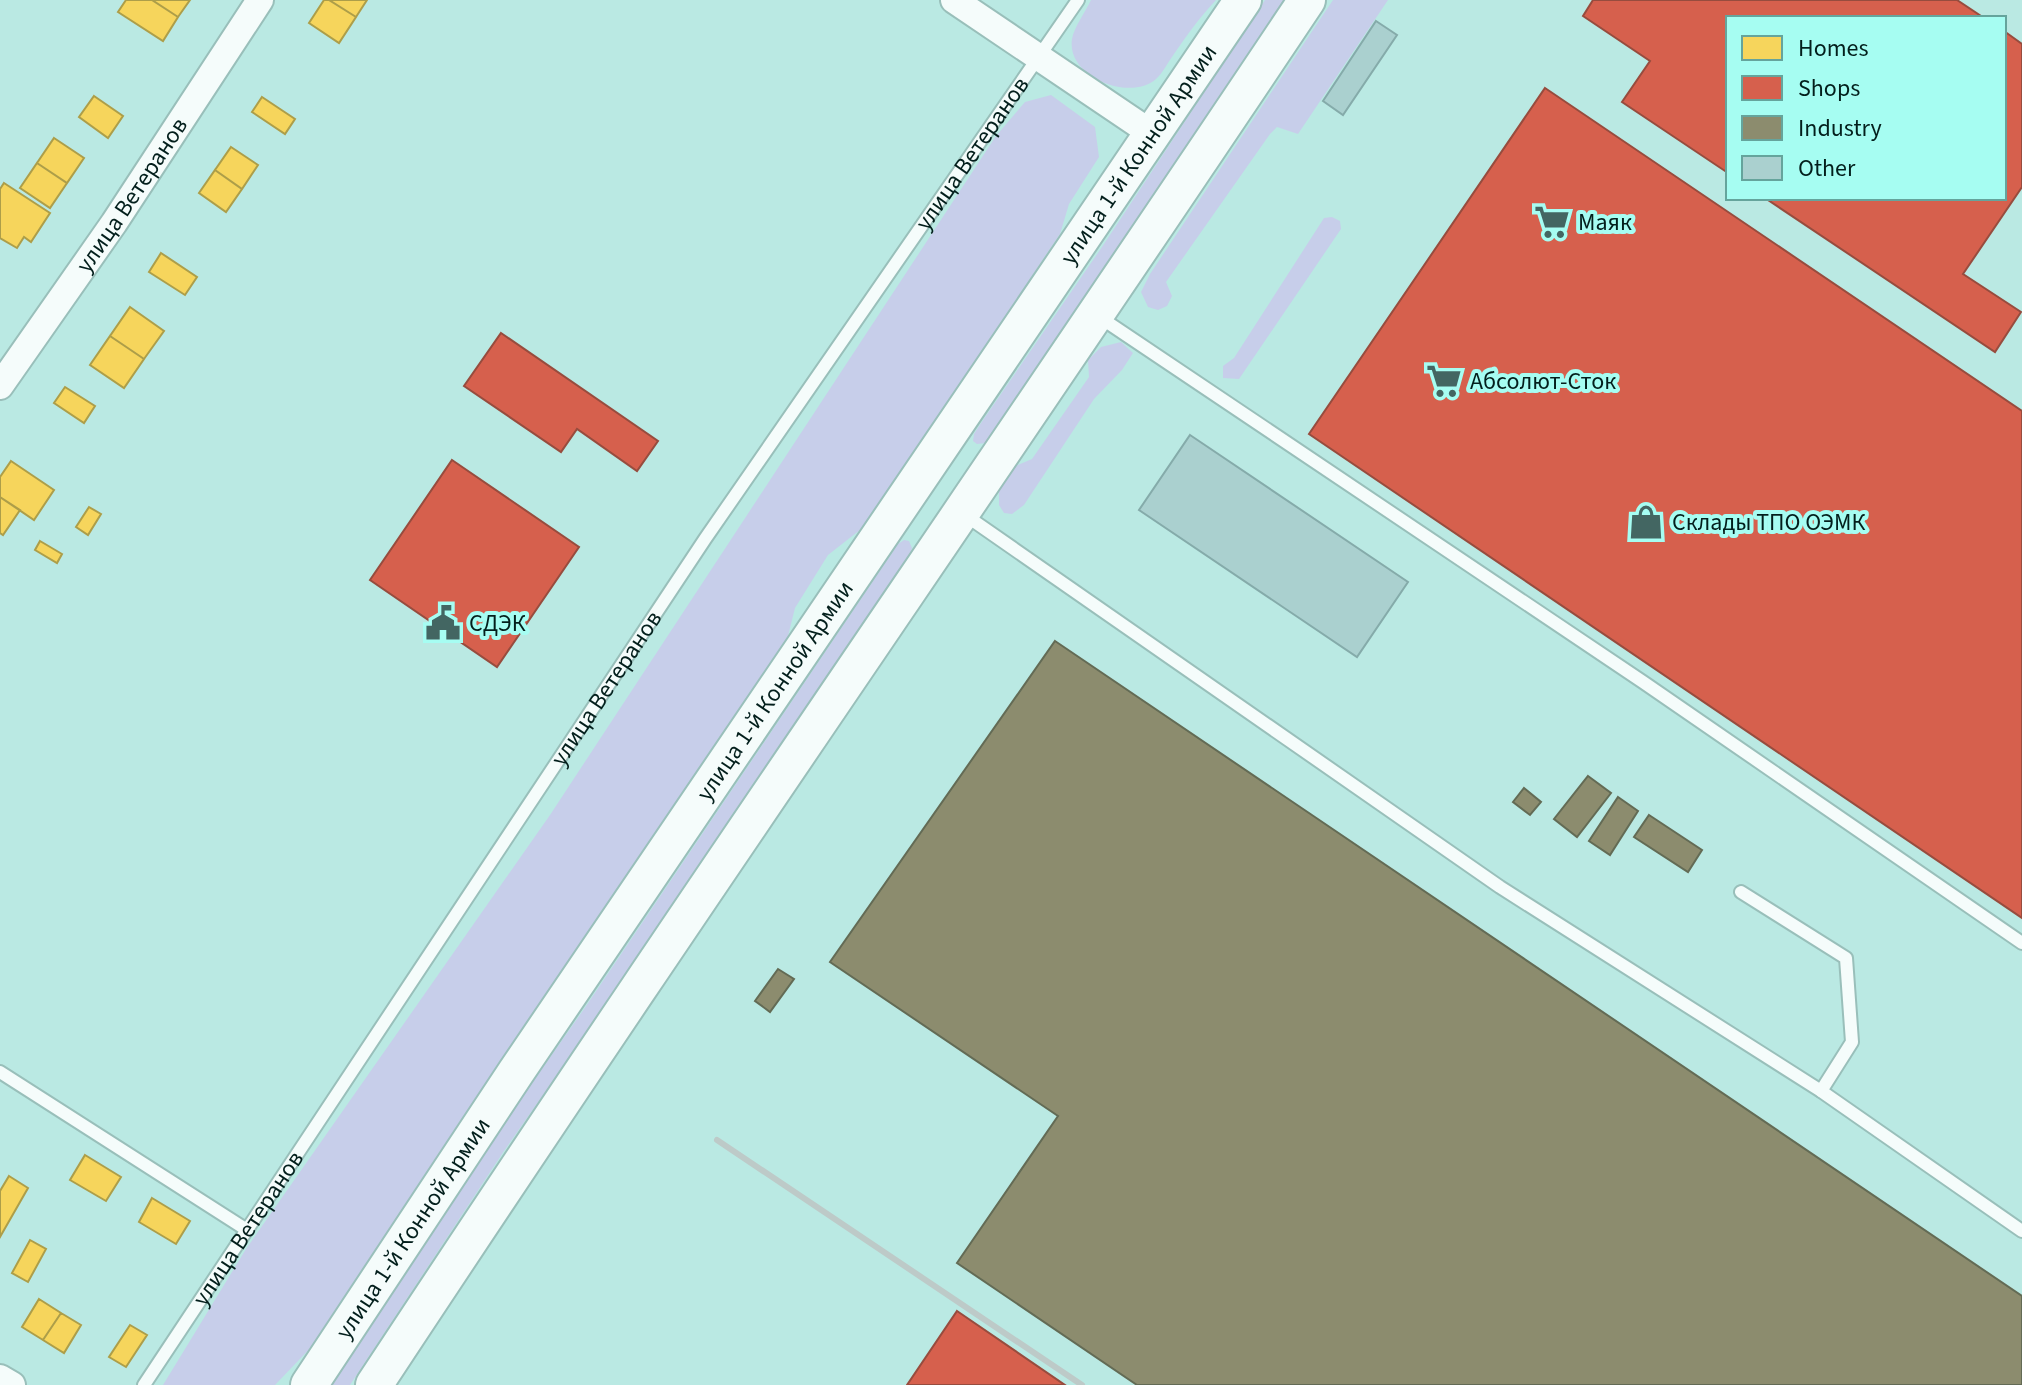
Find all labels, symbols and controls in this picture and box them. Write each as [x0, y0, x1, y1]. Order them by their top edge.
legend [1726, 16, 2006, 200]
text: Homes [1798, 31, 1869, 66]
street label: улица 1-й Конной Армии [1051, 37, 1226, 272]
street label: улица Ветеранов [907, 70, 1038, 238]
text: Shops [1798, 71, 1860, 106]
street label: улица Ветеранов [67, 111, 196, 280]
text: Industry [1798, 111, 1882, 146]
text: Other [1798, 151, 1856, 186]
supermarket icon: Маяк [1533, 203, 1571, 241]
place label: Маяк [1578, 205, 1632, 240]
supermarket icon: Абсолют-Сток [1425, 362, 1463, 400]
place label: Абсолют-Сток [1470, 364, 1616, 399]
shop icon: Склады ТПО ОЭМК [1627, 503, 1665, 541]
place label: Склады ТПО ОЭМК [1672, 505, 1866, 540]
street label: улица 1-й Конной Армии [688, 574, 862, 808]
public building icon: СДЭК [424, 604, 462, 642]
street label: улица Ветеранов [542, 604, 671, 773]
place label: СДЭК [469, 606, 526, 641]
street label: улица 1-й Конной Армии [327, 1111, 499, 1346]
street label: улица Ветеранов [184, 1144, 313, 1313]

